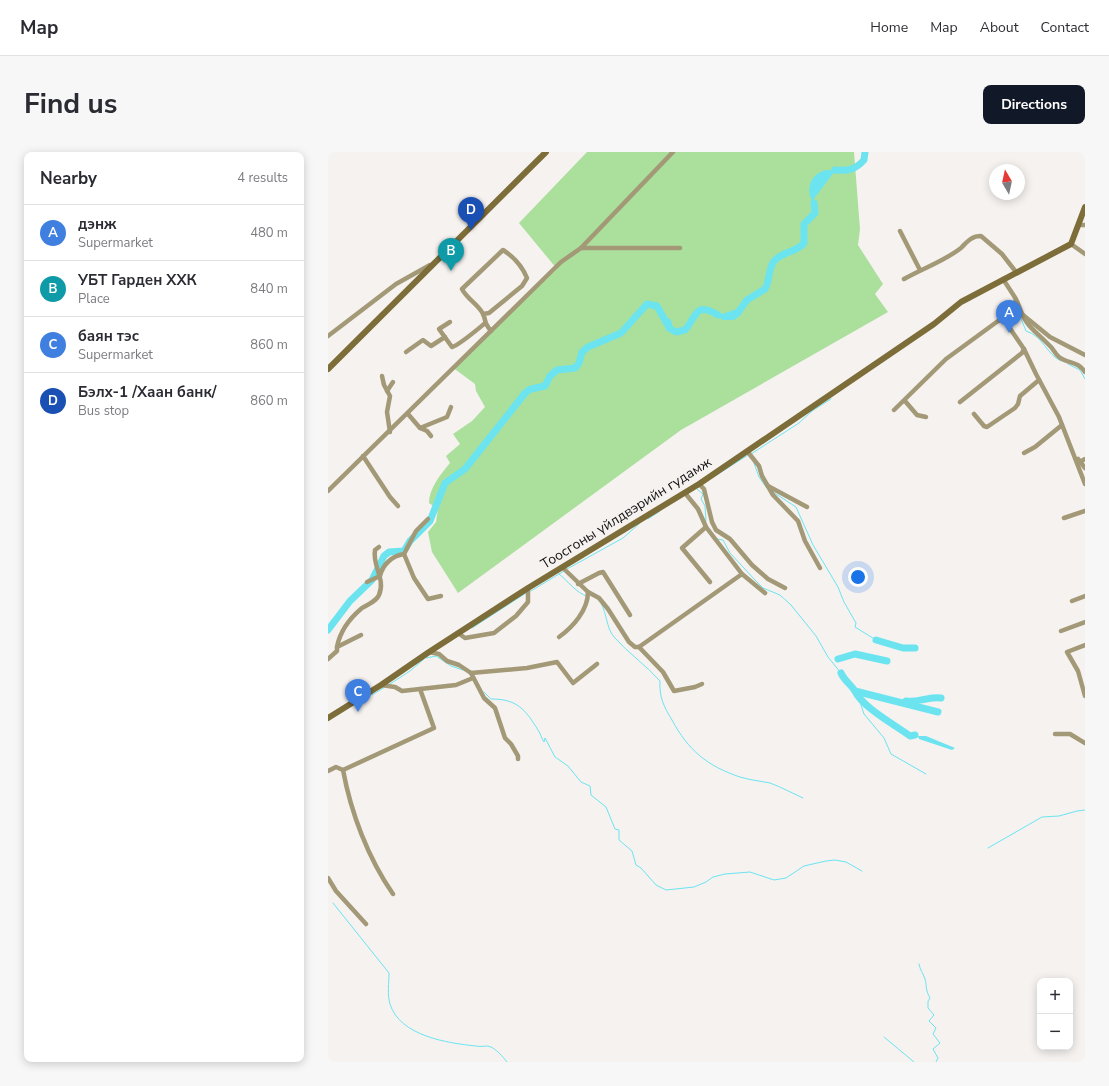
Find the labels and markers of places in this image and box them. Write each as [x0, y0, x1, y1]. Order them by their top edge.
pin: D [458, 197, 484, 230]
pin: B [438, 238, 464, 271]
pin: A [996, 300, 1022, 333]
pin: C [345, 679, 371, 712]

